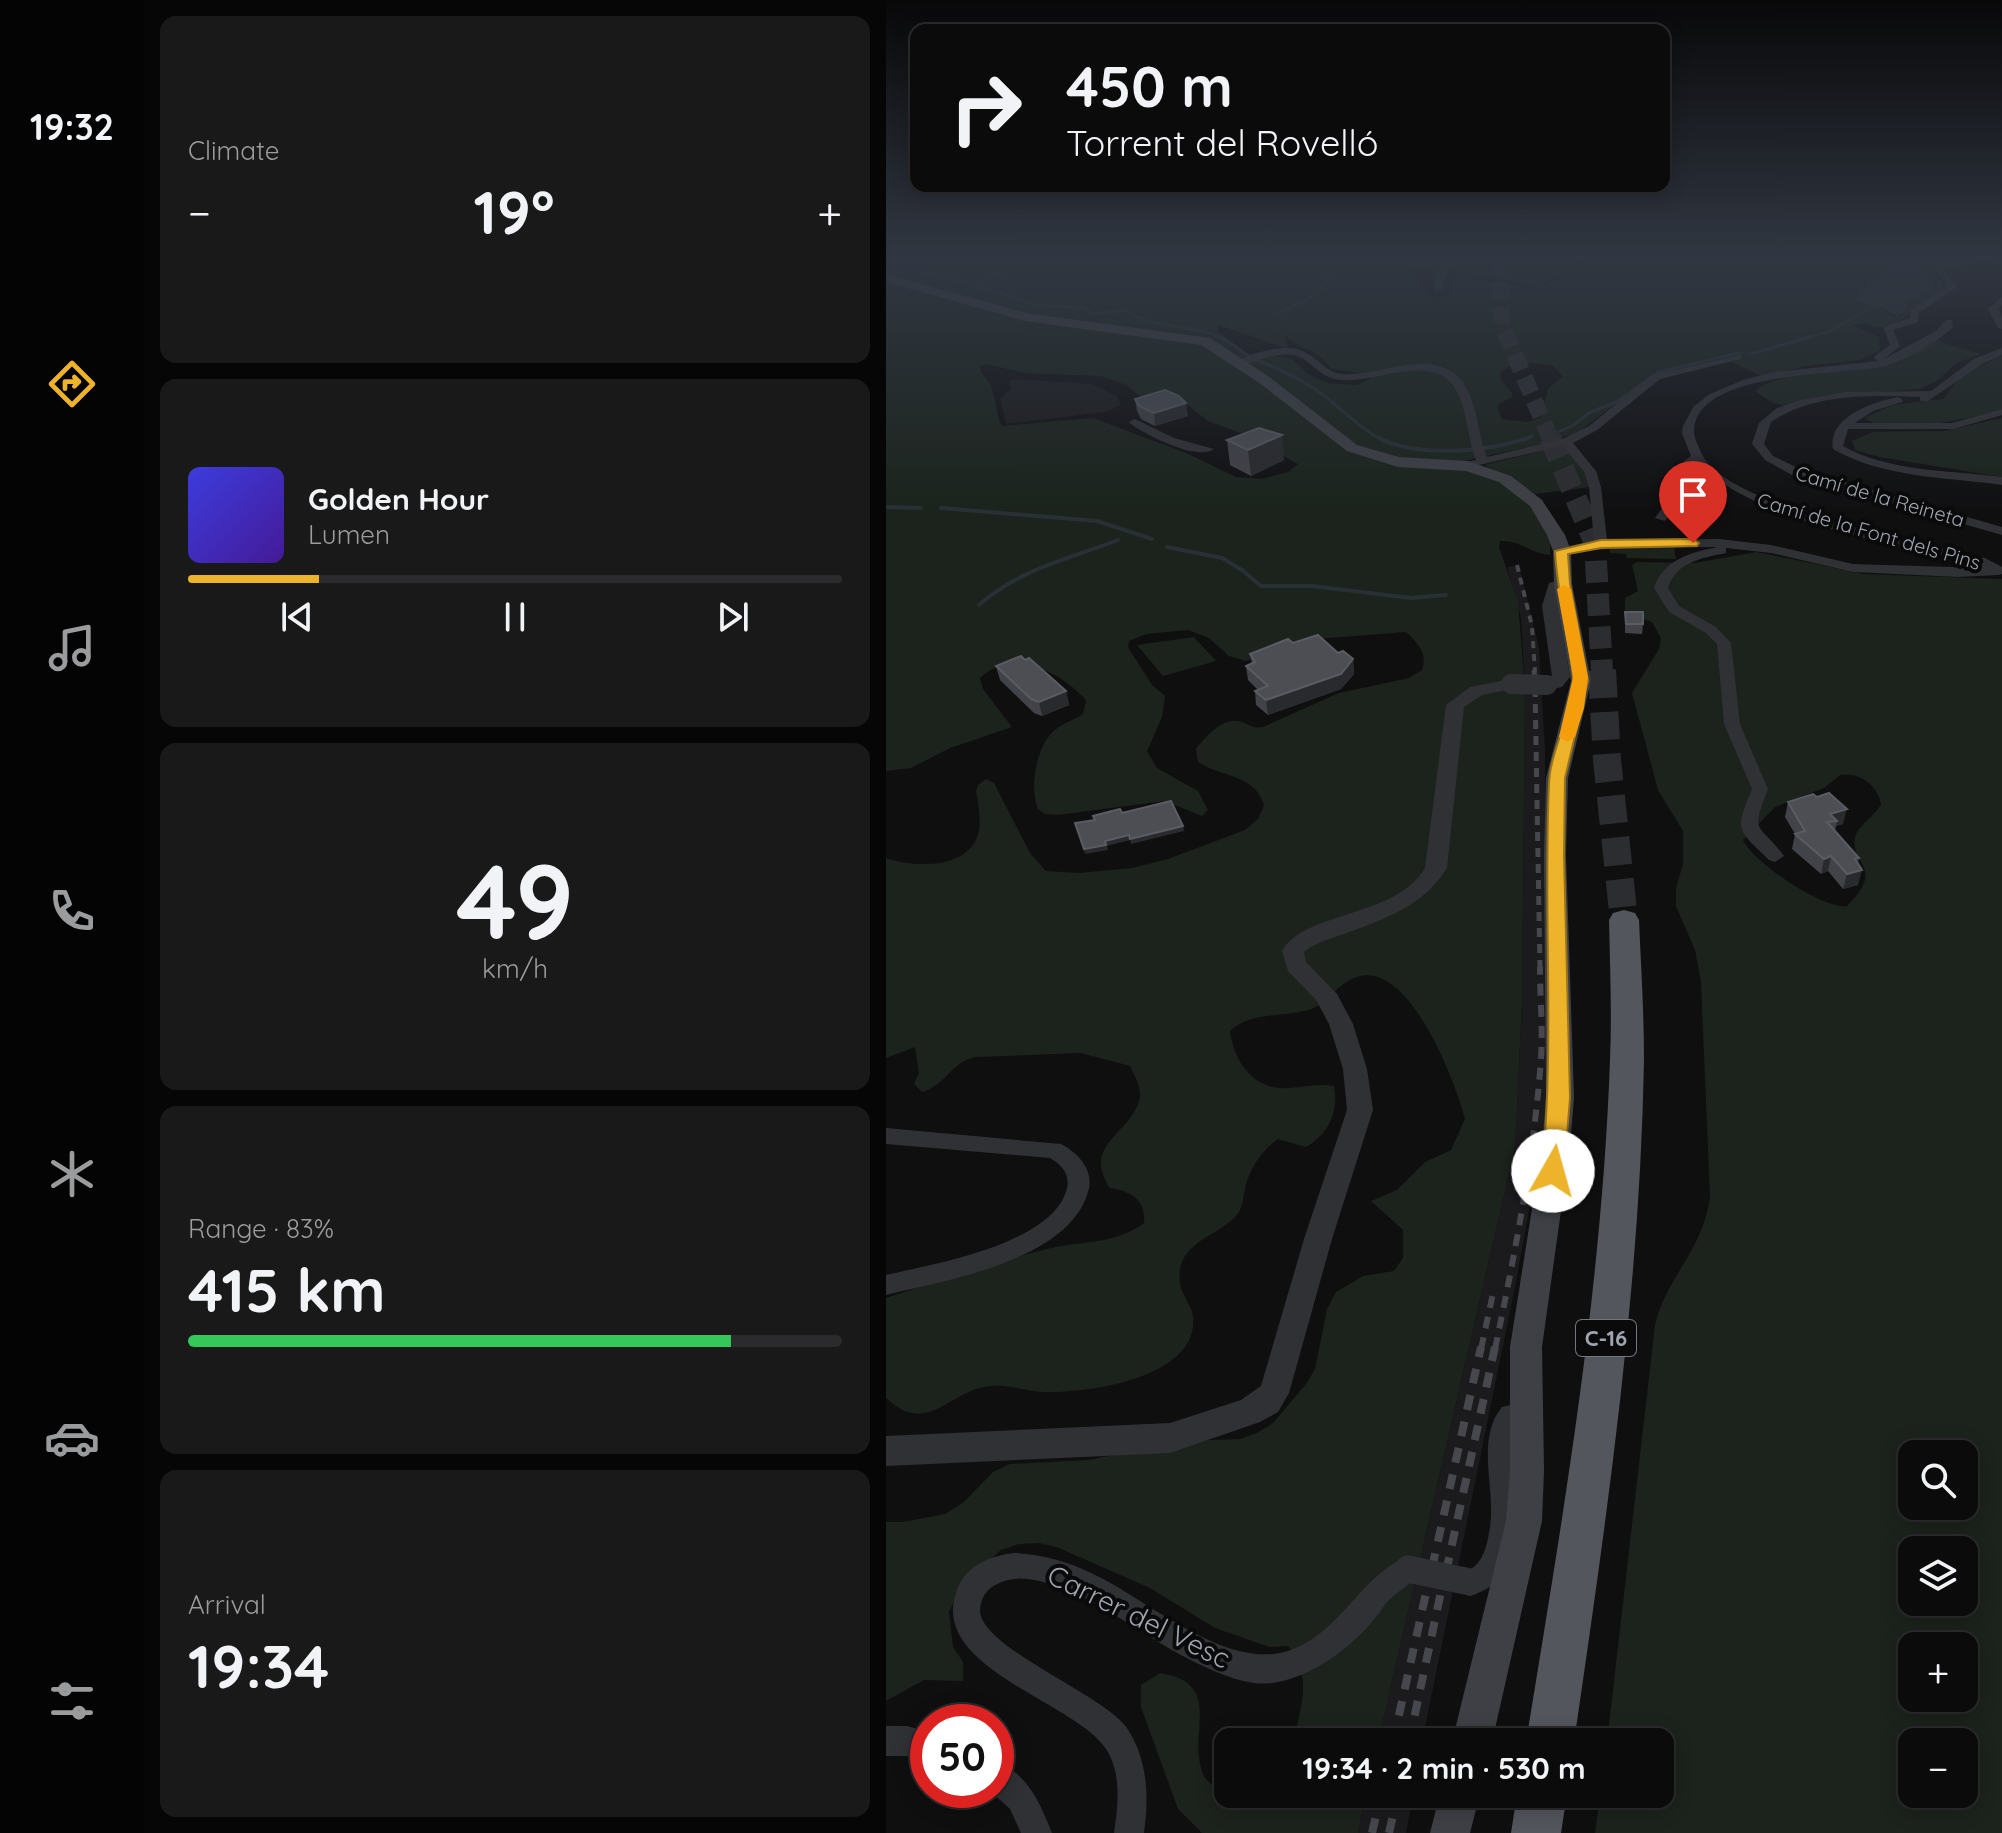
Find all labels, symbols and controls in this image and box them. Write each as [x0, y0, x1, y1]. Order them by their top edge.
text: 450 m [1066, 51, 1233, 121]
icon: right [934, 56, 1038, 160]
text: 19:32 [30, 104, 114, 149]
text: Torrent del Rovelló [1066, 120, 1379, 165]
text: Climate [188, 134, 279, 167]
text: 19° [474, 174, 555, 249]
text: − [188, 185, 211, 240]
text: + [817, 185, 842, 240]
icon: directions [44, 356, 100, 412]
street label: Camí de la Reineta [1793, 460, 1967, 532]
pin [1659, 461, 1727, 543]
icon: arrive [1671, 473, 1715, 517]
text: Golden Hour [308, 480, 489, 518]
street label: Camí de la Font dels Pins [1754, 487, 1984, 575]
text: Lumen [308, 518, 390, 551]
icon: previous [275, 595, 319, 639]
icon: pause [493, 595, 537, 639]
icon: next [711, 595, 755, 639]
icon: music [44, 620, 100, 676]
text: 49 [456, 835, 574, 965]
icon: phone [44, 883, 100, 939]
text: km/h [482, 952, 548, 985]
position arrow [1511, 1129, 1595, 1213]
icon: climate [44, 1146, 100, 1202]
text: Range · 83% [188, 1212, 334, 1245]
text: 415 km [188, 1252, 386, 1327]
road number: C-16 [1576, 1320, 1636, 1356]
icon: car [44, 1410, 100, 1466]
map controls [1898, 1440, 1978, 1808]
button: search [1898, 1440, 1978, 1520]
button: layers [1898, 1536, 1978, 1616]
street label: Carrer del Vesc [1042, 1557, 1236, 1675]
text: Arrival [188, 1588, 266, 1621]
text: 19:34 [188, 1628, 329, 1703]
button: + [1898, 1632, 1978, 1712]
icon: filters [44, 1673, 100, 1729]
speed limit sign: 50 [910, 1704, 1014, 1808]
button: − [1898, 1728, 1978, 1808]
text: 19:34 · 2 min · 530 m [1302, 1749, 1586, 1787]

